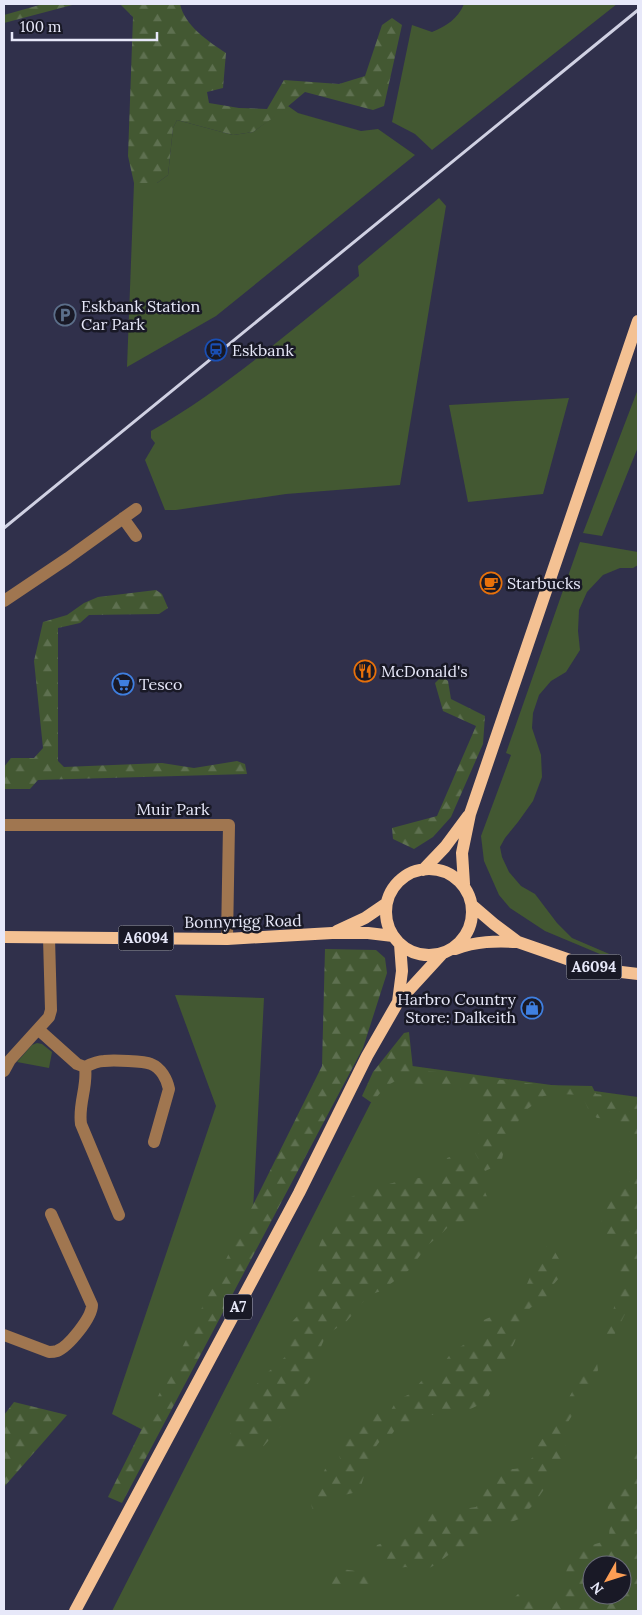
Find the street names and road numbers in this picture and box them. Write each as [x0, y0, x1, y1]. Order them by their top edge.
street label: Muir Park [136, 799, 210, 819]
street label: Bonnyrigg Road [184, 910, 302, 932]
road number: A6094 [118, 926, 174, 950]
road number: A6094 [566, 954, 622, 980]
road number: A7 [224, 1294, 252, 1320]

